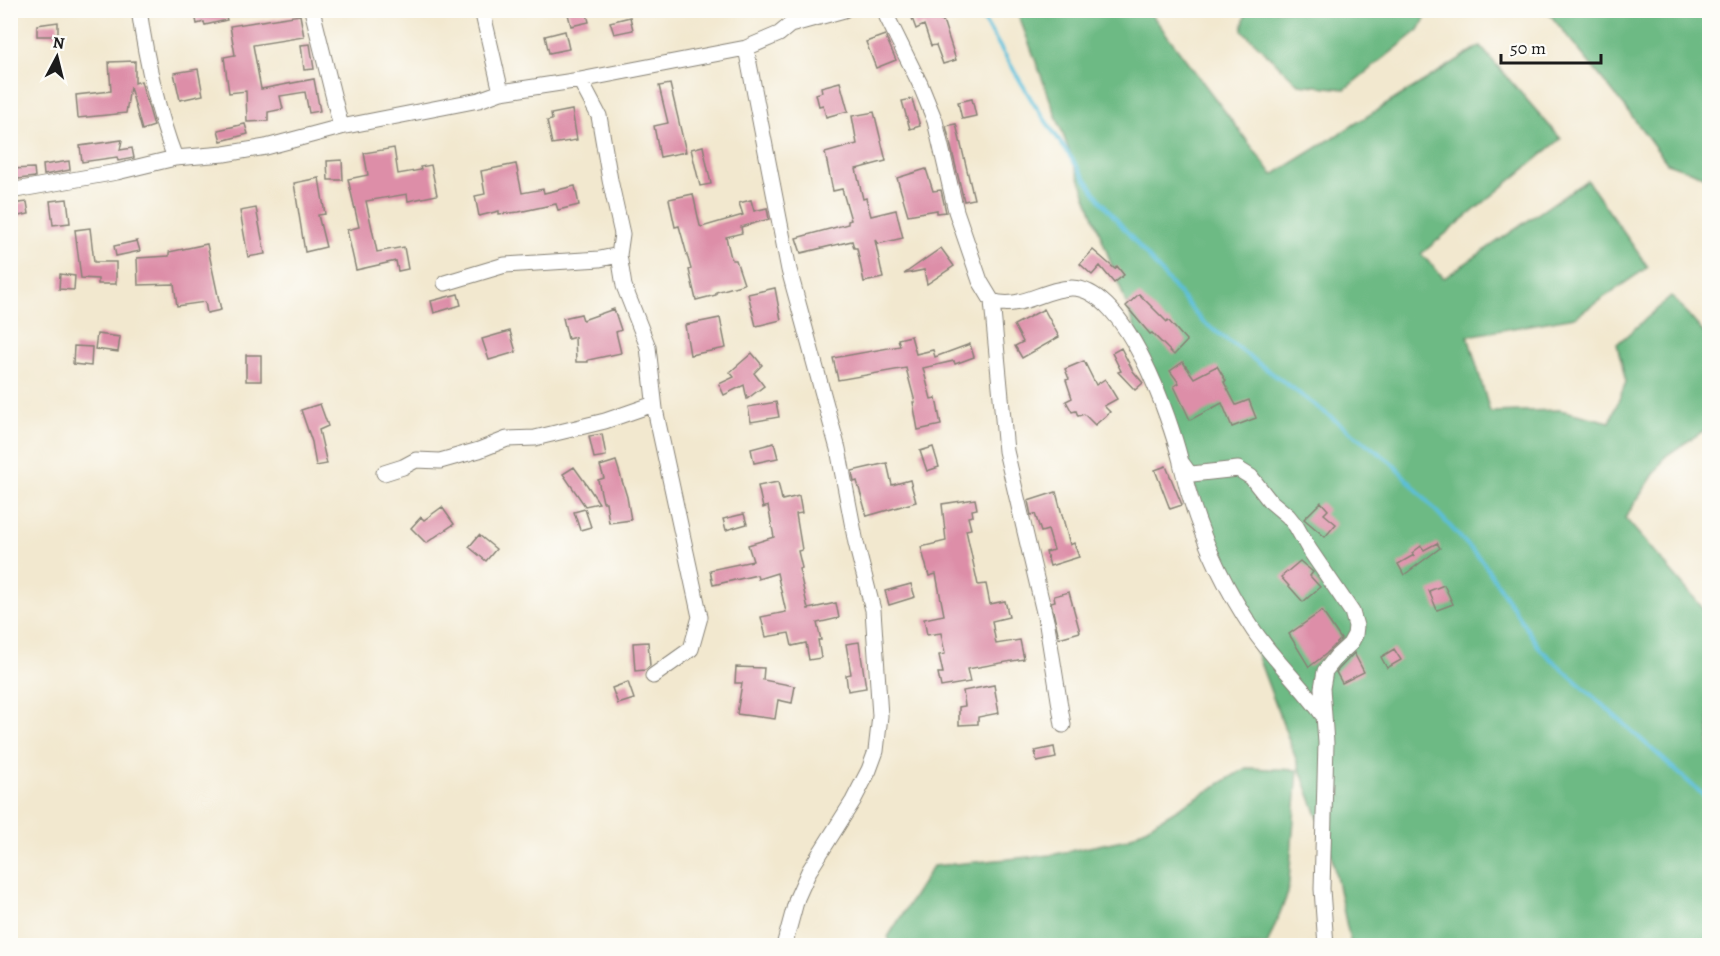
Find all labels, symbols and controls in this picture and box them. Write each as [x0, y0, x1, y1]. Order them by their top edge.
north arrow [27, 27, 87, 87]
scale bar [1501, 27, 1602, 65]
text: N [52, 31, 66, 55]
text: 50 m [1510, 36, 1546, 60]

